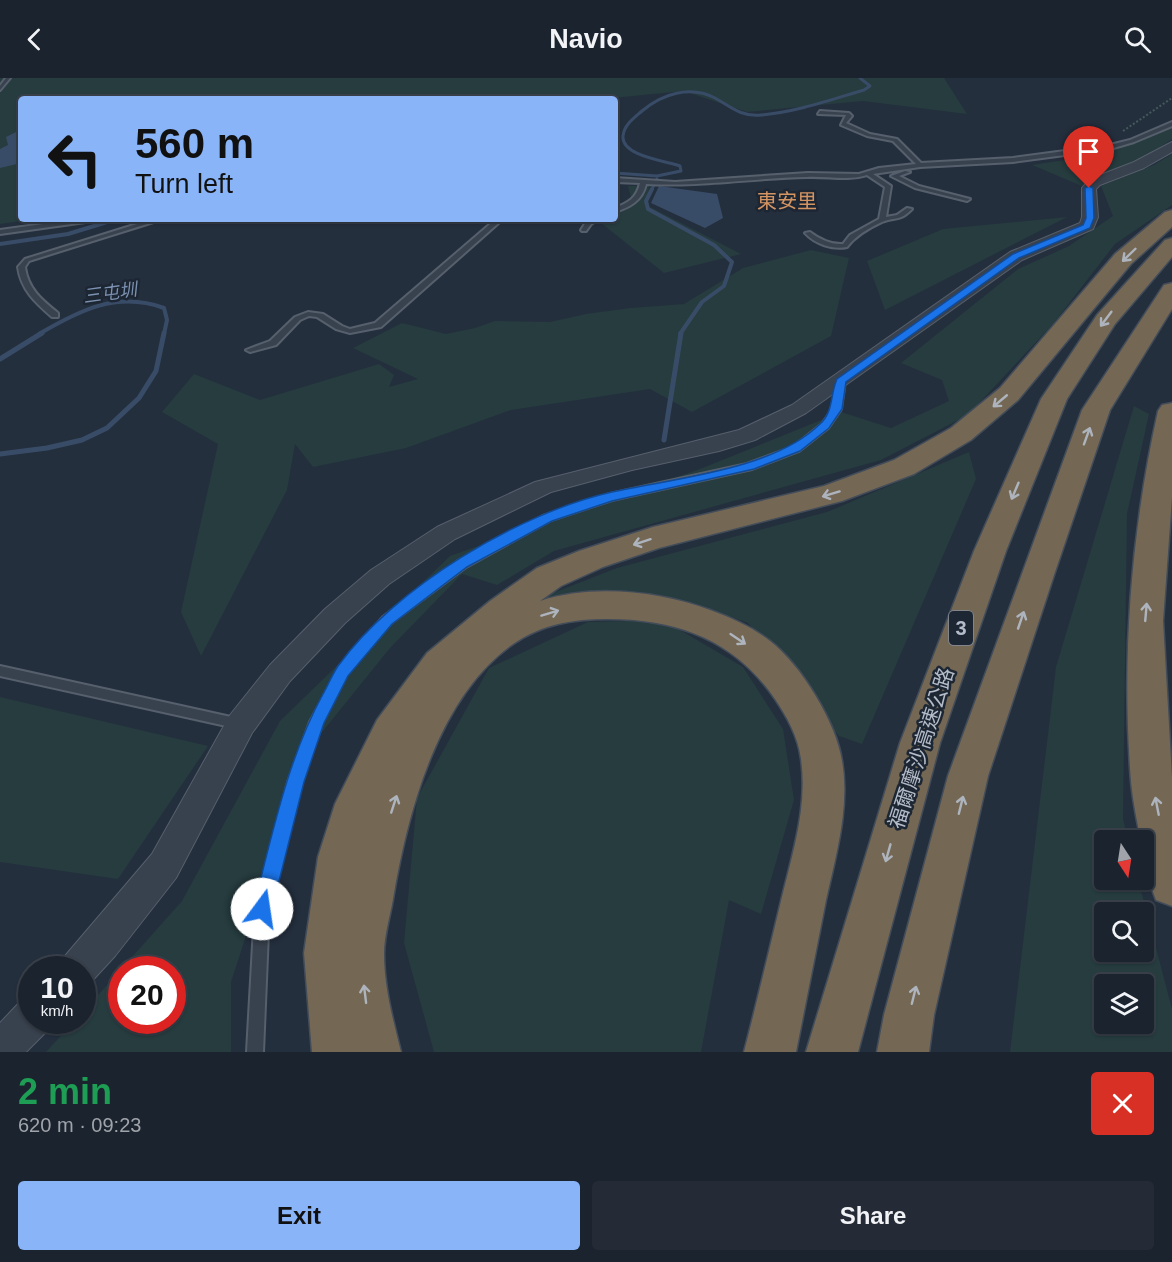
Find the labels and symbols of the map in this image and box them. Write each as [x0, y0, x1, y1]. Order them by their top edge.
pin [1063, 126, 1114, 188]
district label: 東安里 [757, 190, 817, 212]
one-way arrow [1121, 248, 1136, 262]
water label: 三屯圳 [82, 279, 141, 307]
one-way arrow [1100, 311, 1112, 327]
one-way arrow [992, 395, 1008, 408]
one-way arrow [1082, 427, 1093, 446]
one-way arrow [1009, 481, 1020, 500]
one-way arrow [822, 489, 841, 500]
one-way arrow [633, 537, 652, 548]
one-way arrow [1141, 602, 1152, 622]
one-way arrow [540, 607, 559, 618]
road number: 3 [949, 611, 973, 645]
one-way arrow [1017, 611, 1028, 630]
one-way arrow [729, 633, 746, 645]
street label: 福爾摩沙高速公路 [884, 665, 958, 831]
one-way arrow [389, 795, 400, 814]
one-way arrow [955, 796, 967, 815]
one-way arrow [1151, 797, 1162, 816]
north arrow [1094, 830, 1154, 890]
one-way arrow [882, 843, 893, 862]
position arrow [230, 877, 294, 941]
speed limit sign: 20 [108, 956, 186, 1034]
one-way arrow [359, 985, 370, 1005]
one-way arrow [909, 985, 921, 1004]

